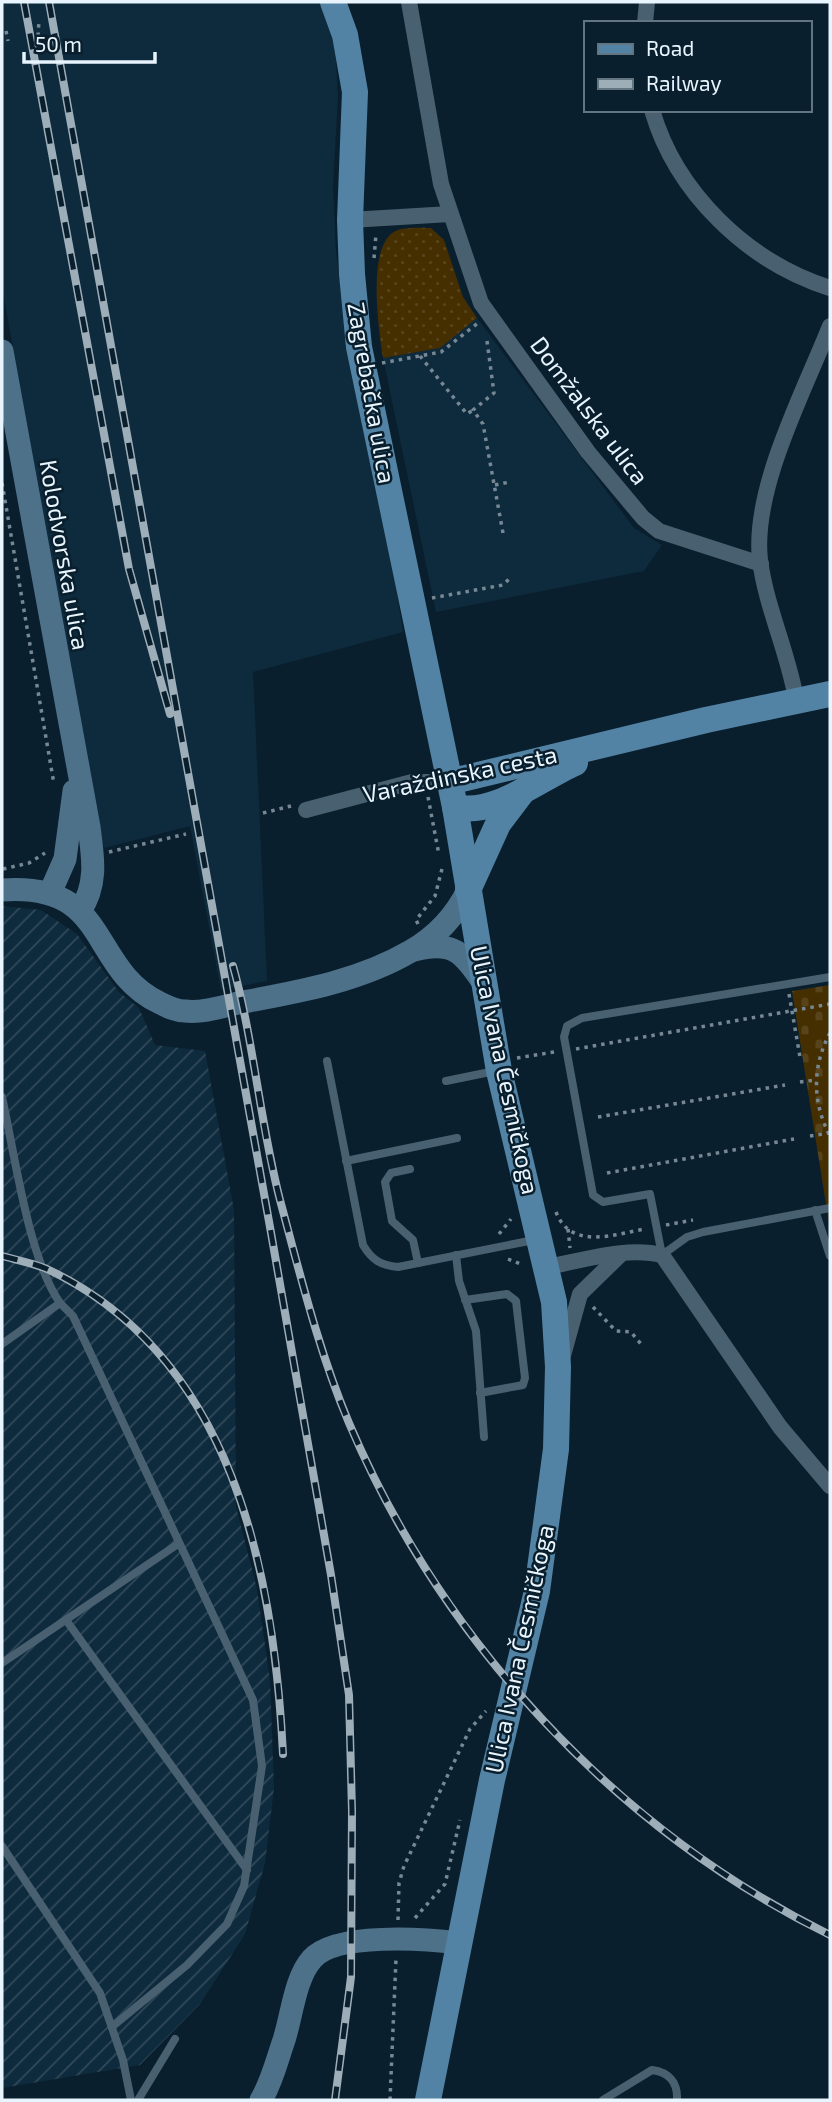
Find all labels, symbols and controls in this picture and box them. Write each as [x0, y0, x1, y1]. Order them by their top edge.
scale bar [24, 21, 156, 65]
legend [584, 21, 811, 112]
text: 50 m [35, 31, 82, 56]
text: Road [646, 35, 694, 60]
text: Railway [646, 70, 722, 95]
street label: Zagrebačka ulica [342, 300, 403, 486]
street label: Domžalska ulica [525, 330, 655, 490]
street label: Kolodvorska ulica [34, 457, 96, 652]
street label: Varaždinska cesta [360, 739, 559, 808]
street label: Ulica Ivana Česmičkoga [465, 943, 546, 1197]
street label: Ulica Ivana Česmičkoga [478, 1522, 559, 1776]

